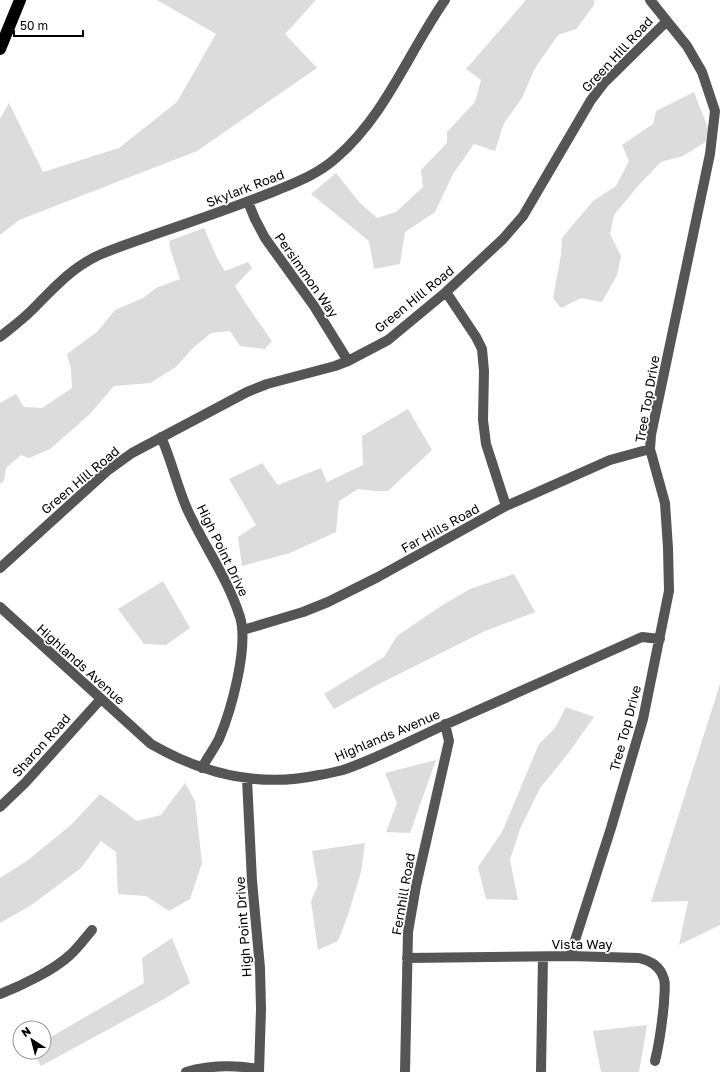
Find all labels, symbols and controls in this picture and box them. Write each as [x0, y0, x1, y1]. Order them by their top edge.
scale bar [14, 12, 83, 38]
street label: Green Hill Road [578, 13, 656, 95]
text: 50 m [20, 18, 48, 33]
street label: Skylark Road [204, 166, 286, 210]
street label: Persimmon Way [272, 230, 343, 321]
street label: Green Hill Road [371, 262, 457, 336]
street label: Tree Top Drive [631, 354, 663, 444]
street label: Green Hill Road [38, 443, 122, 517]
street label: Far Hills Road [398, 500, 482, 556]
street label: High Point Drive [194, 501, 252, 599]
street label: Highlands Avenue [34, 620, 128, 708]
street label: Tree Top Drive [606, 683, 644, 773]
street label: Highlands Avenue [332, 706, 442, 764]
street label: Sharon Road [8, 710, 74, 780]
street label: Fernhill Road [388, 852, 418, 936]
street label: High Point Drive [232, 876, 254, 978]
street label: Vista Way [551, 936, 613, 952]
north arrow [12, 1020, 52, 1060]
text: N [19, 1024, 33, 1039]

